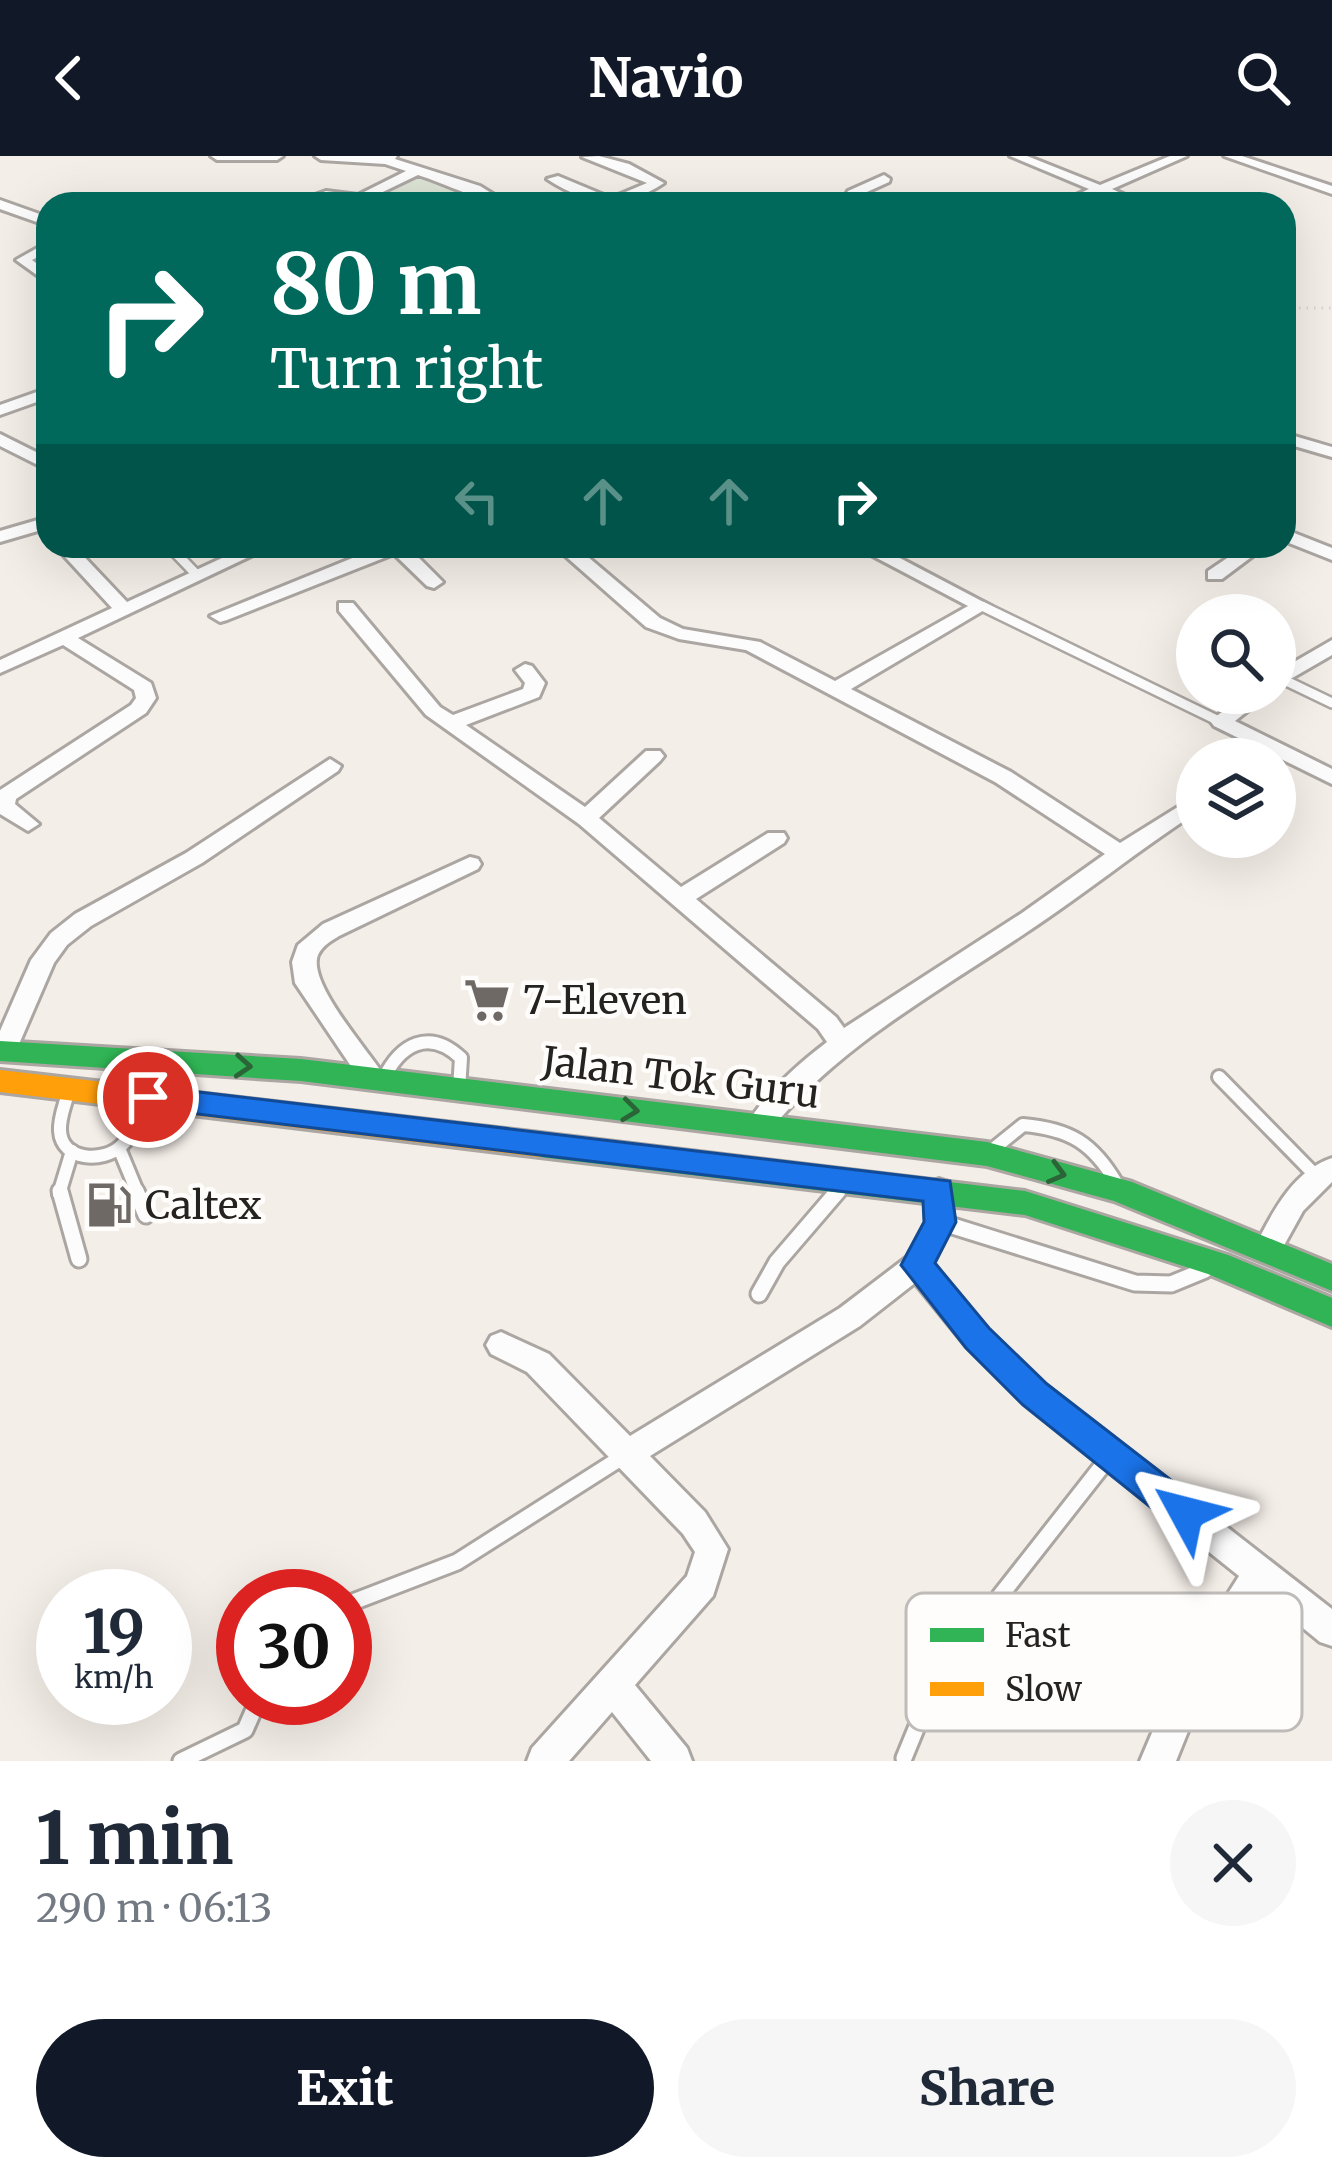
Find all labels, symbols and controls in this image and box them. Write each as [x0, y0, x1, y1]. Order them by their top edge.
text: Navio [589, 44, 743, 112]
icon: back [36, 45, 102, 111]
icon: search [1230, 45, 1296, 111]
text: 80 m [270, 231, 482, 337]
icon: right [72, 240, 228, 396]
text: Turn right [270, 335, 543, 403]
icon: left [444, 468, 510, 534]
icon: ahead [570, 468, 636, 534]
icon: ahead [696, 468, 762, 534]
icon: right [822, 468, 888, 534]
map controls [1176, 594, 1296, 858]
button: search [1176, 594, 1296, 714]
button: layers [1176, 738, 1296, 858]
supermarket icon: 7-Eleven [462, 975, 512, 1025]
place label: 7-Eleven [523, 976, 687, 1025]
street label: Jalan Tok Guru [538, 1036, 822, 1119]
pin [97, 1046, 199, 1148]
one-way arrow [233, 1053, 252, 1079]
icon: arrive [115, 1064, 181, 1130]
one-way arrow [620, 1097, 640, 1123]
one-way arrow [1046, 1159, 1066, 1184]
fuel station icon: Caltex [84, 1180, 134, 1230]
place label: Caltex [145, 1181, 261, 1230]
position arrow [1123, 1450, 1249, 1576]
speed limit sign: 30 [216, 1569, 372, 1725]
legend [906, 1593, 1302, 1731]
text: 19 [83, 1594, 145, 1669]
text: Fast [1005, 1615, 1071, 1656]
text: km/h [74, 1658, 154, 1696]
text: Slow [1005, 1669, 1083, 1710]
text: 1 min [36, 1793, 233, 1884]
button: close [1170, 1800, 1296, 1926]
text: 290 m · 06:13 [36, 1884, 272, 1933]
button: Exit [36, 2019, 654, 2157]
button: Share [678, 2019, 1296, 2157]

